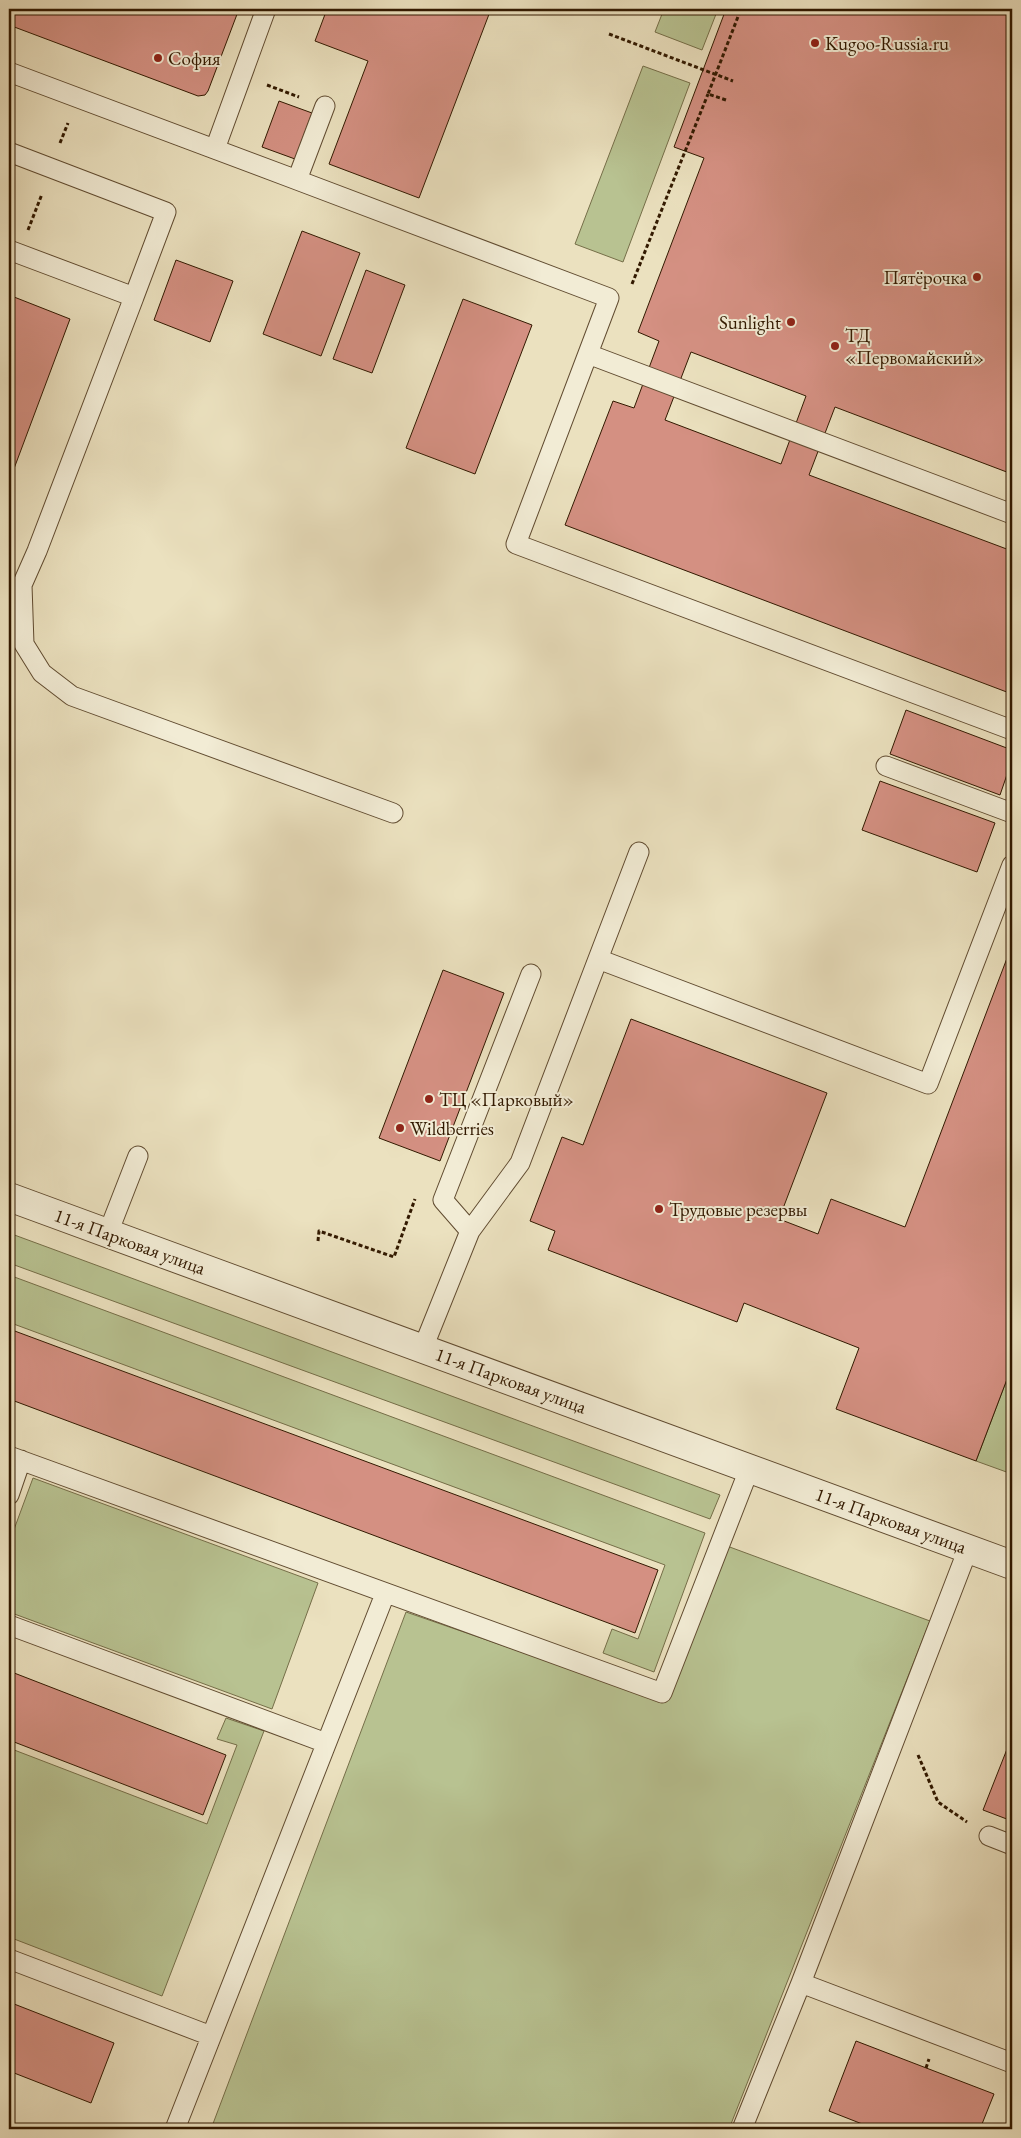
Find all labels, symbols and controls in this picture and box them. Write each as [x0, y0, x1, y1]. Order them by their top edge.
place label: Kugoo-Russia.ru [825, 31, 949, 56]
marker: Kugoo-Russia.ru [809, 37, 821, 49]
place label: София [168, 46, 221, 71]
marker: София [152, 52, 164, 64]
place label: Пятёрочка [883, 265, 967, 290]
marker: Пятёрочка [971, 271, 983, 283]
place label: Sunlight [719, 310, 781, 335]
marker: Sunlight [785, 316, 797, 328]
place label: ТД «Первомайский» [845, 323, 984, 370]
marker: ТД «Первомайский» [829, 340, 841, 352]
place label: ТЦ «Парковый» [439, 1087, 574, 1112]
marker: ТЦ «Парковый» [423, 1093, 435, 1105]
place label: Wildberries [410, 1116, 494, 1141]
marker: Wildberries [394, 1122, 406, 1134]
place label: Трудовые резервы [669, 1197, 808, 1222]
street label: 11-я Парковая улица [51, 1202, 209, 1281]
marker: Трудовые резервы [653, 1203, 665, 1215]
street label: 11-я Парковая улица [432, 1341, 590, 1420]
street label: 11-я Парковая улица [812, 1481, 970, 1560]

